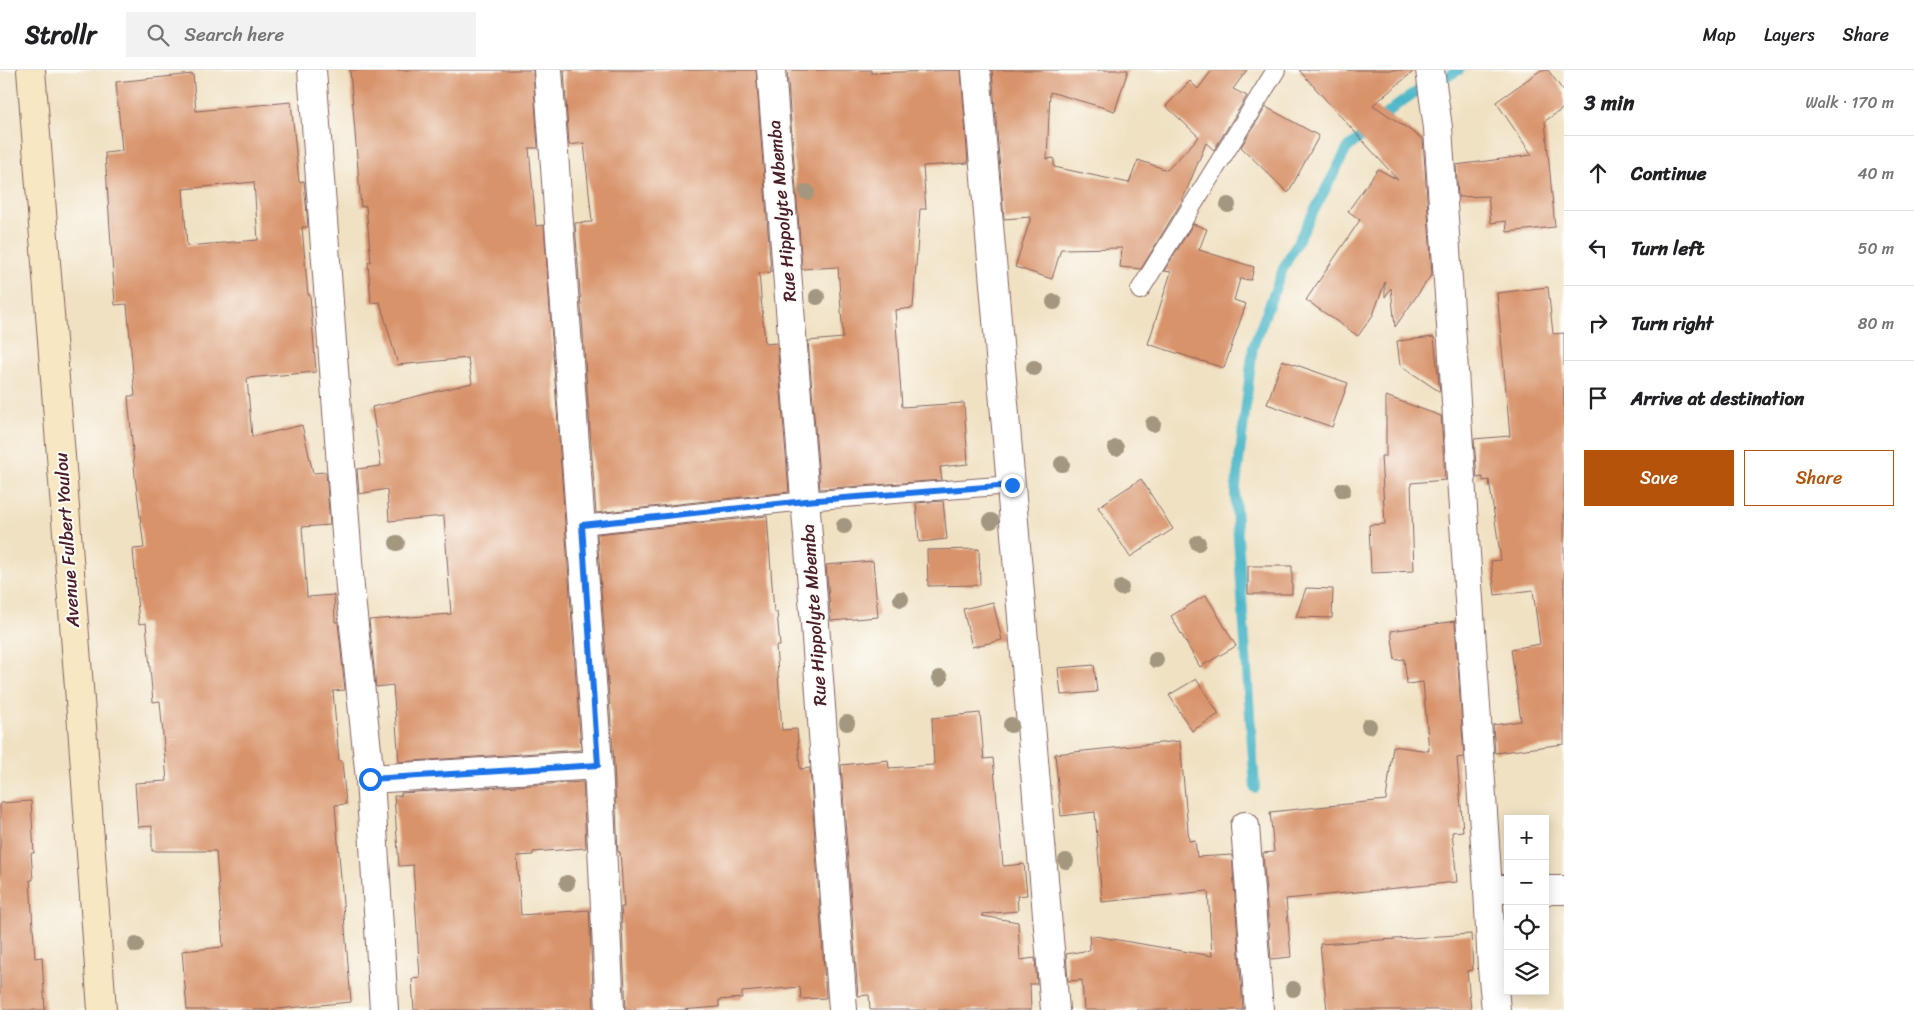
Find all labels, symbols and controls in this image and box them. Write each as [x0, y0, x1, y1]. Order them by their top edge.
search box [126, 12, 476, 57]
text: Strollr [25, 14, 96, 56]
text: Search here [184, 18, 284, 51]
text: Map [1703, 19, 1736, 51]
text: Layers [1764, 19, 1815, 51]
text: Share [1843, 19, 1889, 51]
icon: search [144, 21, 172, 49]
text: 3 min [1584, 84, 1634, 122]
text: Walk · 170 m [1805, 88, 1894, 117]
street label: Rue Hippolyte Mbemba [758, 119, 806, 303]
text: Continue [1631, 157, 1707, 190]
icon: ahead [1584, 159, 1612, 187]
text: 40 m [1857, 159, 1894, 188]
text: Turn left [1631, 232, 1704, 265]
icon: left [1584, 234, 1612, 262]
text: 50 m [1858, 234, 1894, 263]
text: Turn right [1631, 307, 1713, 340]
icon: right [1584, 309, 1612, 337]
text: 80 m [1858, 309, 1894, 338]
text: Arrive at destination [1631, 382, 1804, 415]
icon: arrive [1584, 384, 1612, 412]
button: Save [1584, 450, 1734, 506]
button: Share [1744, 450, 1894, 506]
street label: Avenue Fulbert Youlou [45, 451, 89, 630]
route end [1001, 474, 1024, 497]
street label: Rue Hippolyte Mbemba [792, 523, 836, 707]
route start [359, 768, 382, 791]
map controls [1504, 815, 1549, 995]
button: + [1504, 815, 1549, 860]
button: − [1504, 860, 1549, 905]
button: locate [1504, 905, 1549, 950]
button: layers [1504, 950, 1549, 995]

